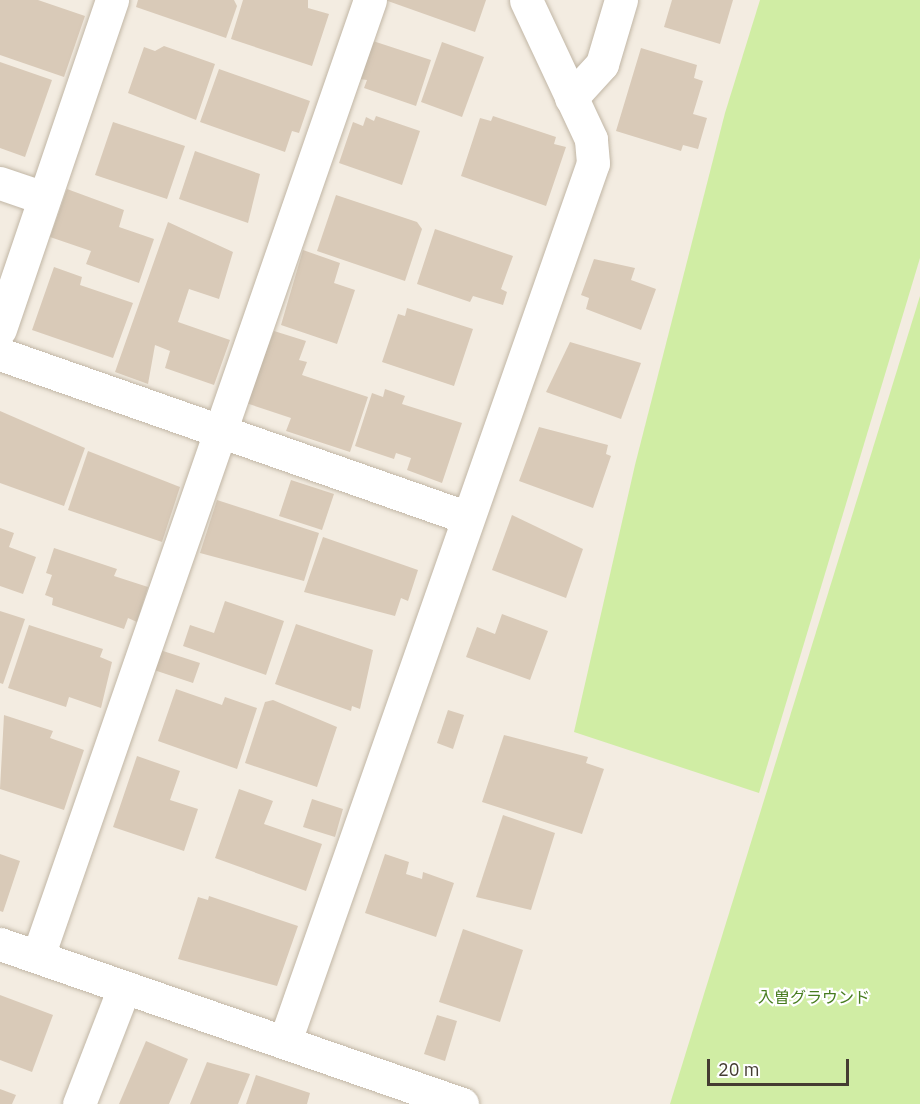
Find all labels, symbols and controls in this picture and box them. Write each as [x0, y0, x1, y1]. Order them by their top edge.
park label: 入曽グラウンド [758, 987, 870, 1007]
scale bar [710, 1047, 852, 1085]
text: 20 m [718, 1058, 760, 1081]

